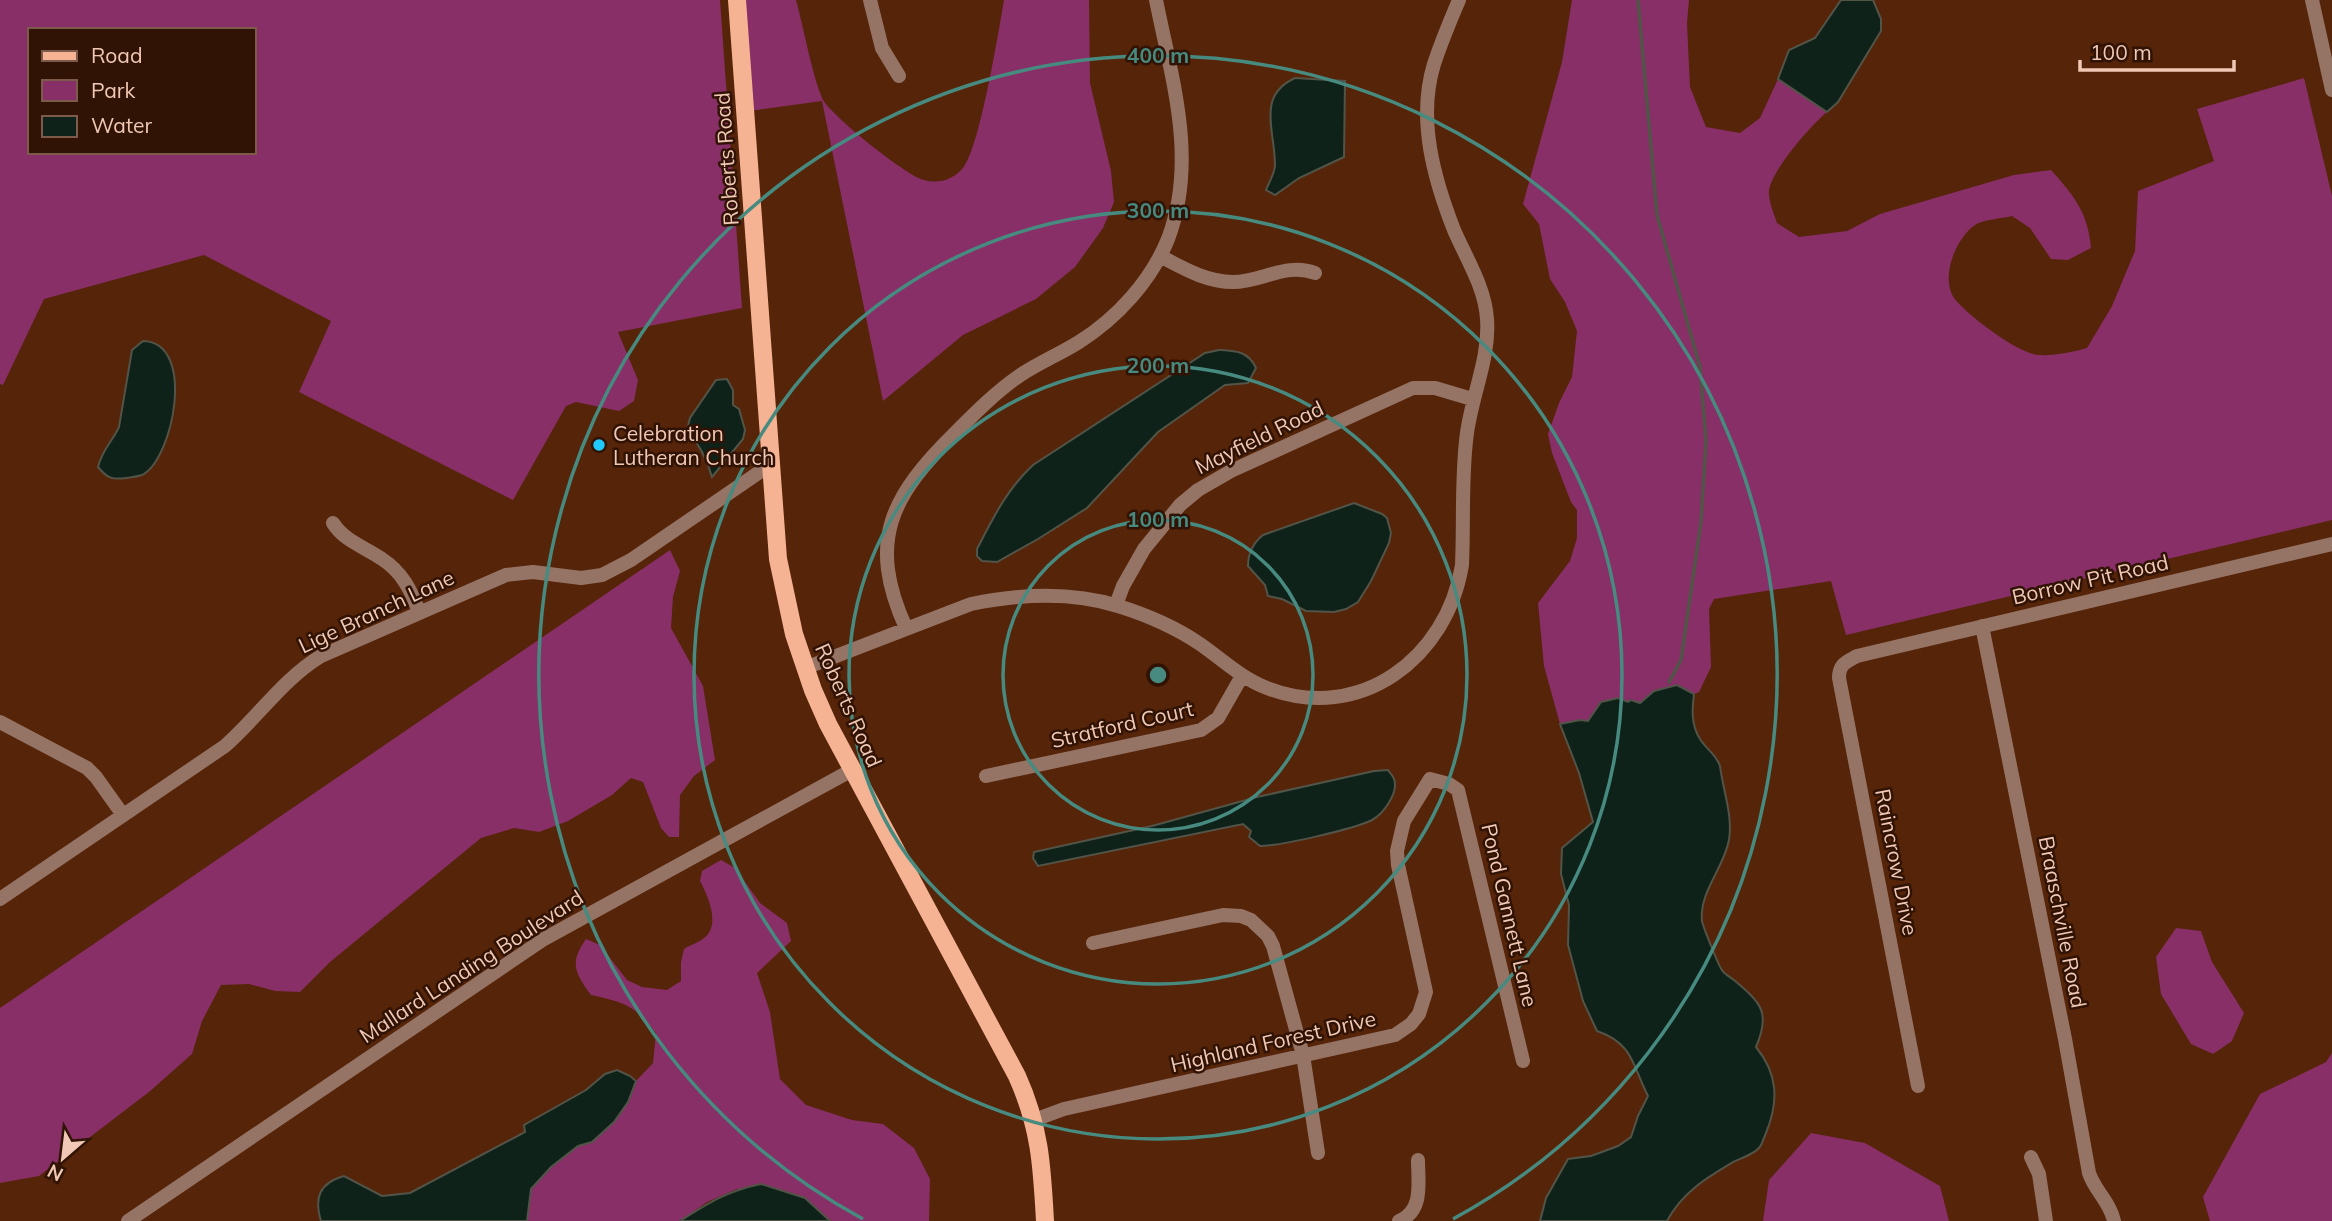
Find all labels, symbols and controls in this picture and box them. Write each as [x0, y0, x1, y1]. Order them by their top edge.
legend [28, 28, 256, 154]
scale bar [2080, 28, 2234, 72]
text: 100 m [2090, 39, 2152, 65]
text: Road [91, 42, 142, 68]
text: 400 m [1127, 42, 1189, 68]
text: Park [91, 77, 135, 103]
street label: Roberts Road [708, 92, 744, 226]
text: Water [91, 112, 152, 138]
text: 300 m [1127, 197, 1189, 223]
text: 200 m [1127, 352, 1189, 378]
street label: Mayfield Road [1190, 395, 1328, 479]
place label: Celebration Lutheran Church [613, 420, 774, 470]
marker: Celebration Lutheran Church [591, 437, 607, 453]
text: 100 m [1127, 506, 1189, 532]
street label: Borrow Pit Road [2009, 548, 2171, 610]
street label: Lige Branch Lane [294, 564, 458, 658]
street label: Roberts Road [810, 639, 888, 771]
centre of rings [1146, 663, 1170, 687]
street label: Stratford Court [1048, 695, 1196, 753]
street label: Raincrow Drive [1870, 787, 1924, 937]
street label: Pond Gannett Lane [1476, 821, 1544, 1009]
street label: Braaschville Road [2034, 834, 2092, 1010]
street label: Mallard Landing Boulevard [354, 884, 588, 1048]
street label: Highland Forest Drive [1168, 1005, 1378, 1077]
north arrow [28, 1123, 98, 1193]
text: N [43, 1159, 67, 1187]

